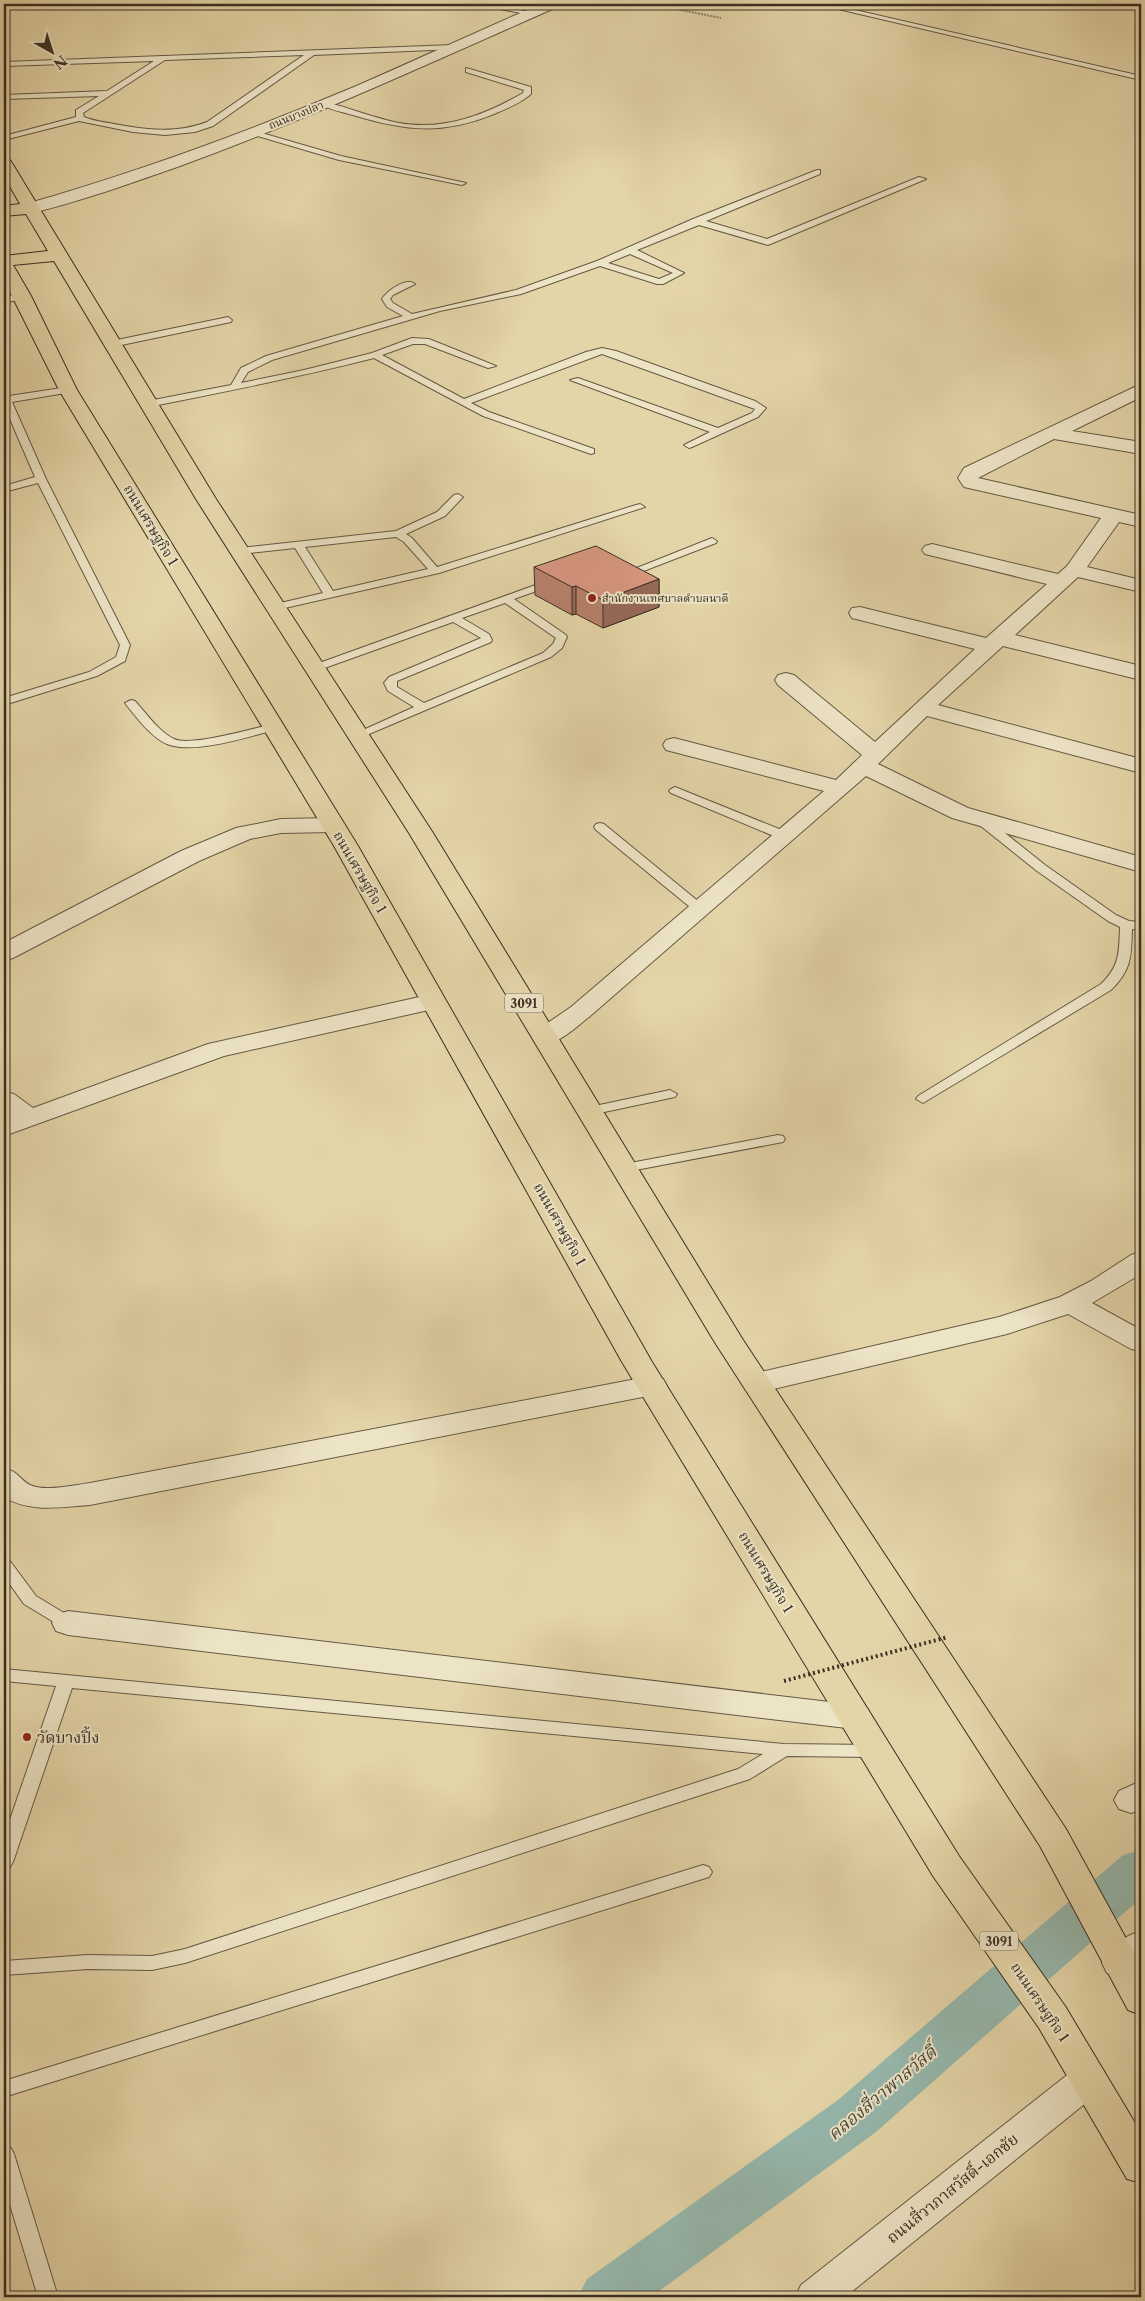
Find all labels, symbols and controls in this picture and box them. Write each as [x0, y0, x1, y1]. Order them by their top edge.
north arrow [28, 28, 78, 78]
text: N [50, 51, 71, 73]
street label: ถนนบางปลา [266, 98, 326, 132]
street label: ถนนเศรษฐกิจ 1 [120, 481, 182, 569]
place label: สำนักงานเทศบาลตำบลนาดี [602, 591, 728, 605]
marker: สำนักงานเทศบาลตำบลนาดี [586, 592, 598, 604]
street label: ถนนเศรษฐกิจ 1 [329, 828, 391, 916]
road number: 3091 [505, 994, 543, 1012]
street label: ถนนเศรษฐกิจ 1 [530, 1179, 590, 1269]
street label: ถนนเศรษฐกิจ 1 [735, 1528, 797, 1616]
place label: วัดบางปิ้ง [37, 1726, 100, 1747]
marker: วัดบางปิ้ง [21, 1731, 33, 1743]
road number: 3091 [980, 1932, 1018, 1950]
street label: ถนนเศรษฐกิจ 1 [1007, 1959, 1073, 2045]
water label: คลองสี่วาพาสวัสดิ์ [821, 2035, 945, 2145]
street label: ถนนสี่วาภาสวัสดิ์-เอกชัย [881, 2128, 1022, 2247]

